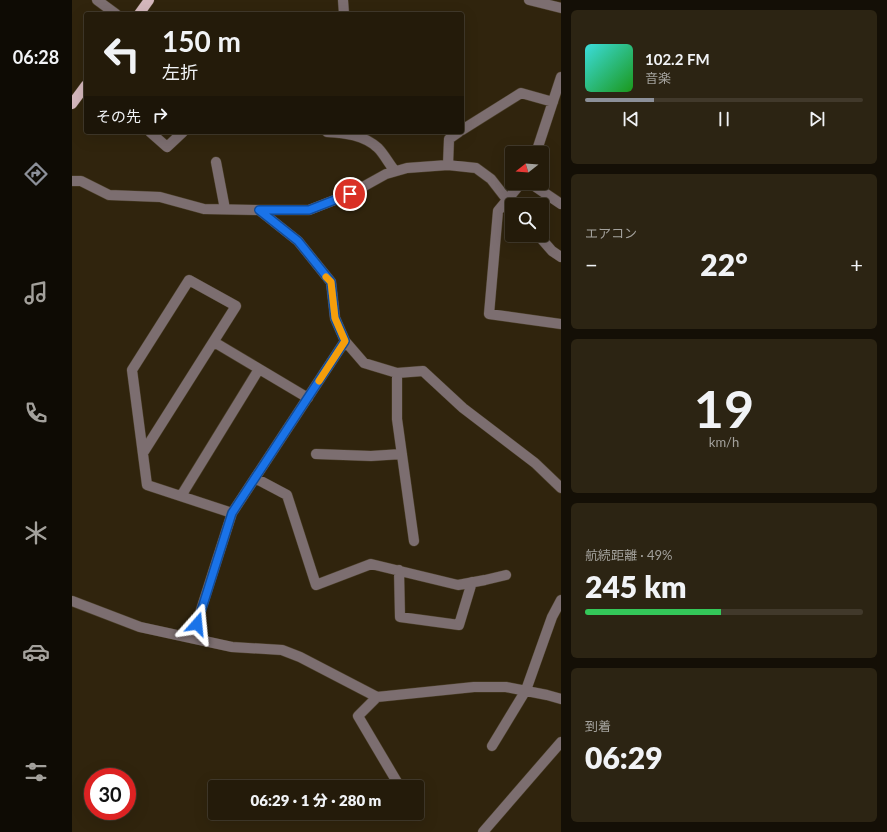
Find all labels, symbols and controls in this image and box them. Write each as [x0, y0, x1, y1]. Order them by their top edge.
text: 150 m [162, 24, 241, 58]
icon: left [96, 28, 148, 80]
text: 06:28 [13, 46, 59, 68]
text: 102.2 FM [645, 50, 710, 68]
text: 左折 [162, 61, 198, 83]
text: 音楽 [645, 70, 671, 86]
icon: right [149, 104, 171, 126]
text: その先 [96, 107, 141, 125]
icon: previous [620, 108, 642, 130]
icon: pause [713, 108, 735, 130]
icon: next [806, 108, 828, 130]
north arrow [505, 146, 549, 190]
map controls [505, 146, 549, 242]
icon: directions [22, 160, 50, 188]
pin [333, 177, 367, 211]
icon: arrive [339, 183, 361, 205]
button: search [505, 198, 549, 242]
text: エアコン [585, 225, 637, 241]
text: 22° [700, 246, 748, 282]
text: − [585, 251, 598, 278]
text: + [850, 251, 863, 278]
icon: music [22, 279, 50, 307]
text: 19 [694, 377, 754, 439]
icon: phone [22, 399, 50, 427]
text: km/h [709, 434, 739, 450]
icon: climate [22, 519, 50, 547]
text: 航続距離 · 49% [585, 547, 673, 563]
text: 245 km [585, 568, 686, 604]
position arrow [176, 603, 218, 645]
icon: car [22, 638, 50, 666]
text: 到着 [585, 718, 611, 734]
text: 06:29 [585, 739, 663, 775]
icon: filters [22, 758, 50, 786]
speed limit sign: 30 [84, 768, 136, 820]
text: 06:29 · 1 分 · 280 m [251, 791, 381, 809]

